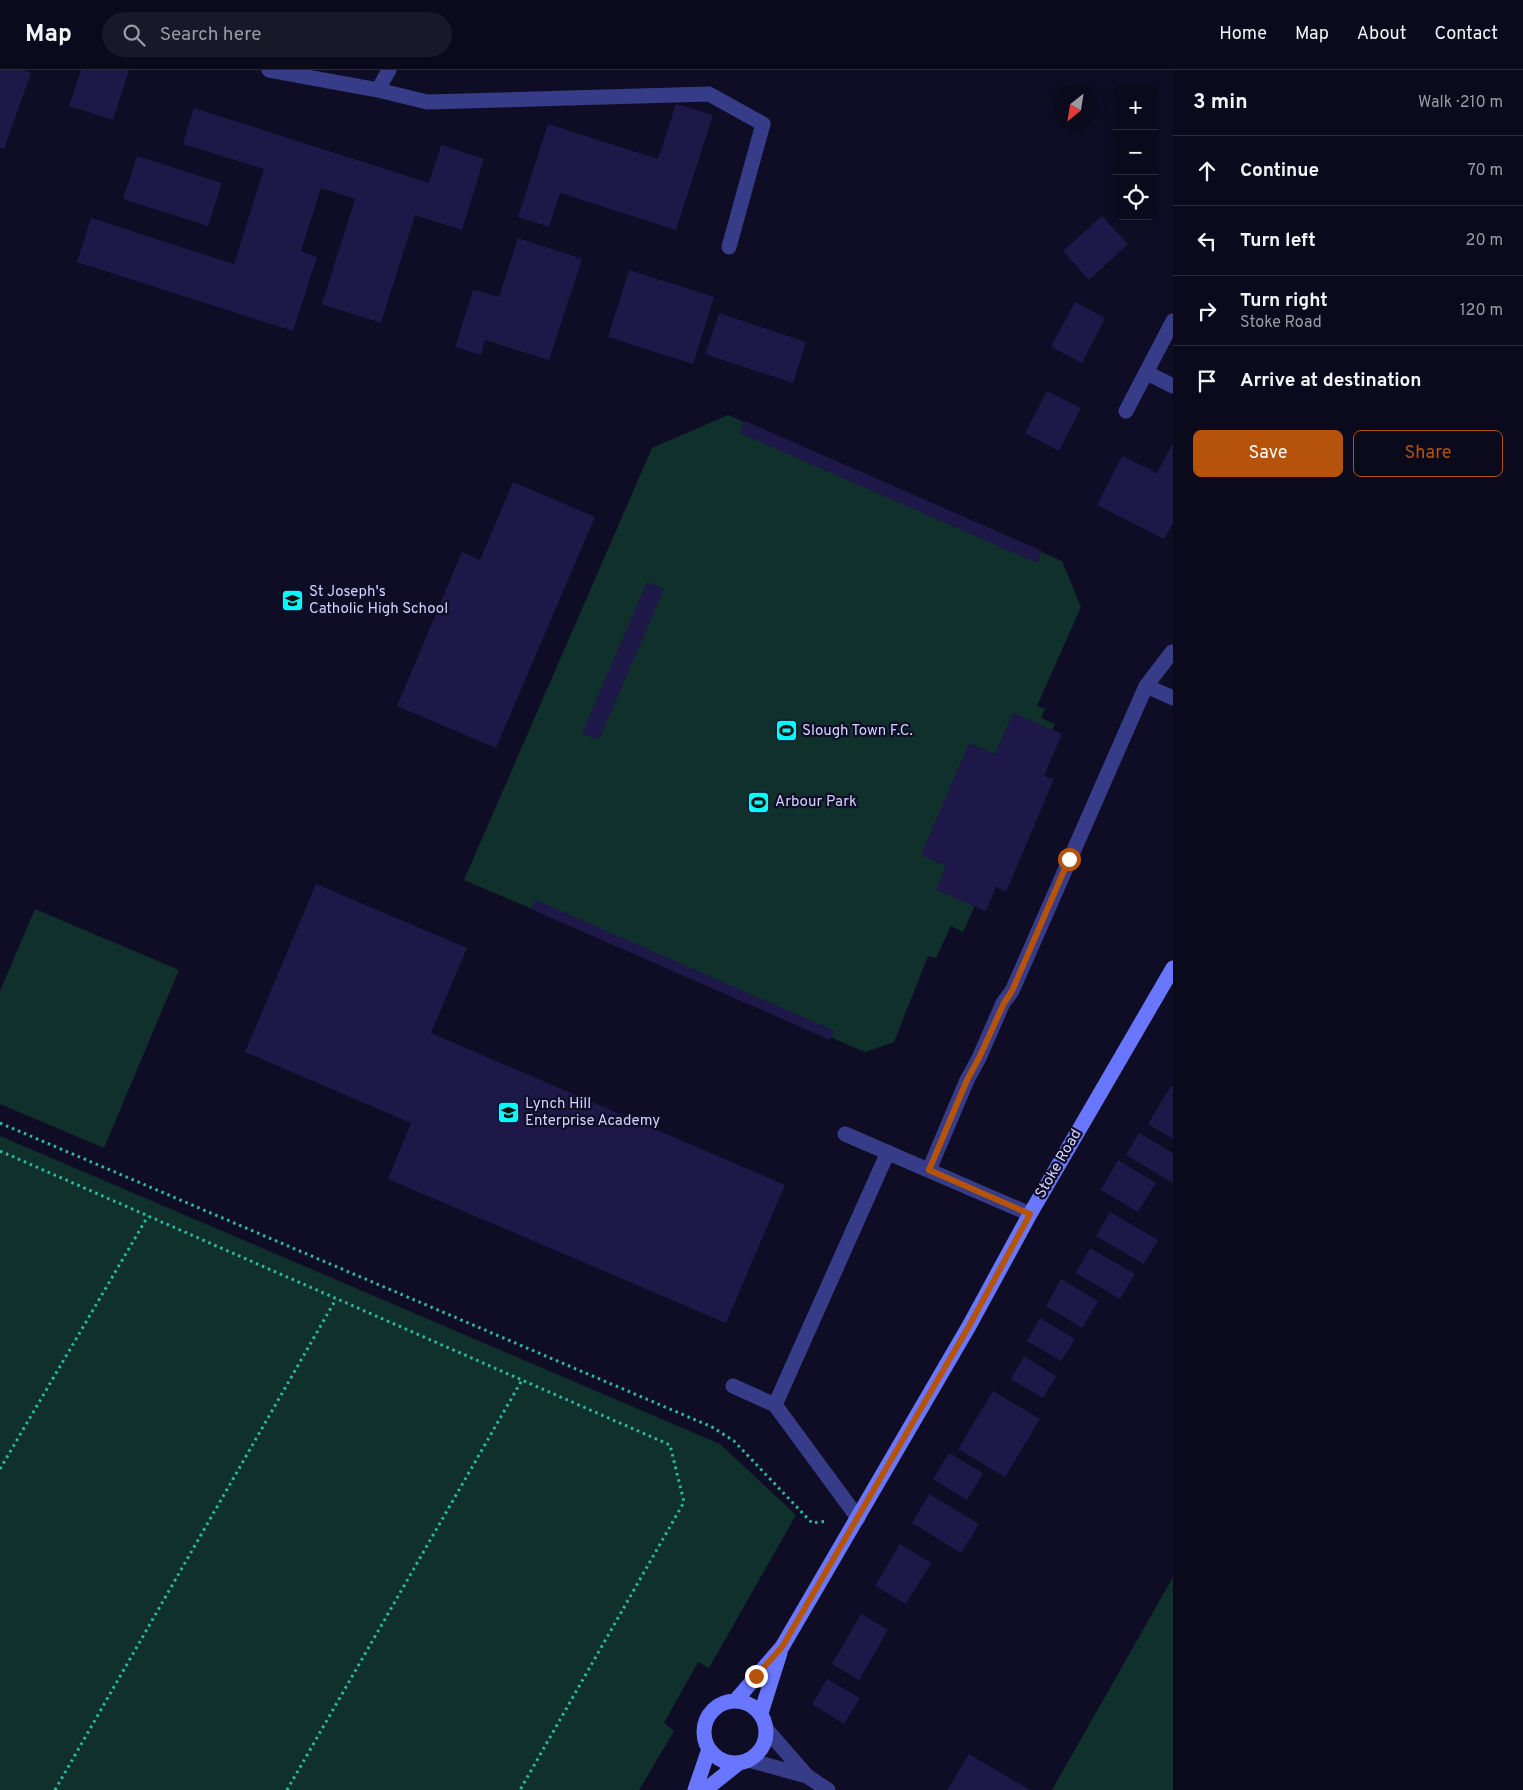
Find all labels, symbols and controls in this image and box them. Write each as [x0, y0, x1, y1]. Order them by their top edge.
search box [102, 12, 452, 57]
text: Map [25, 20, 72, 50]
icon: search [120, 21, 148, 49]
text: Search here [160, 23, 261, 47]
text: Home [1219, 23, 1267, 46]
text: Map [1295, 23, 1329, 46]
text: About [1357, 23, 1406, 46]
text: Contact [1434, 23, 1498, 46]
north arrow [1053, 85, 1098, 130]
map controls [1113, 85, 1158, 220]
button: + [1113, 85, 1158, 130]
text: 3 min [1193, 89, 1248, 116]
text: Walk · 210 m [1418, 93, 1503, 113]
button: − [1113, 130, 1158, 175]
icon: ahead [1193, 157, 1221, 185]
text: Continue [1240, 159, 1319, 183]
text: 70 m [1468, 161, 1503, 181]
button: locate [1113, 175, 1158, 220]
icon: left [1193, 227, 1221, 255]
text: Turn left [1240, 229, 1316, 253]
text: 20 m [1466, 231, 1503, 251]
text: Turn right [1240, 289, 1328, 313]
icon: right [1193, 297, 1221, 325]
text: 120 m [1460, 301, 1503, 321]
text: Stoke Road [1240, 313, 1322, 333]
icon: arrive [1193, 367, 1221, 395]
text: Arrive at destination [1240, 369, 1421, 393]
button: Save [1193, 430, 1343, 477]
button: Share [1353, 430, 1503, 477]
place label: St Joseph's Catholic High School [309, 583, 448, 619]
school or university icon: St Joseph's Catholic High School [281, 589, 305, 613]
sports icon: Slough Town F.C. [774, 719, 798, 743]
place label: Slough Town F.C. [802, 722, 913, 741]
sports icon: Arbour Park [747, 790, 771, 814]
place label: Arbour Park [775, 793, 857, 812]
route start [1058, 848, 1081, 871]
place label: Lynch Hill Enterprise Academy [525, 1095, 660, 1131]
school or university icon: Lynch Hill Enterprise Academy [497, 1101, 521, 1125]
street label: Stoke Road [1032, 1126, 1086, 1202]
route end [745, 1665, 768, 1688]

